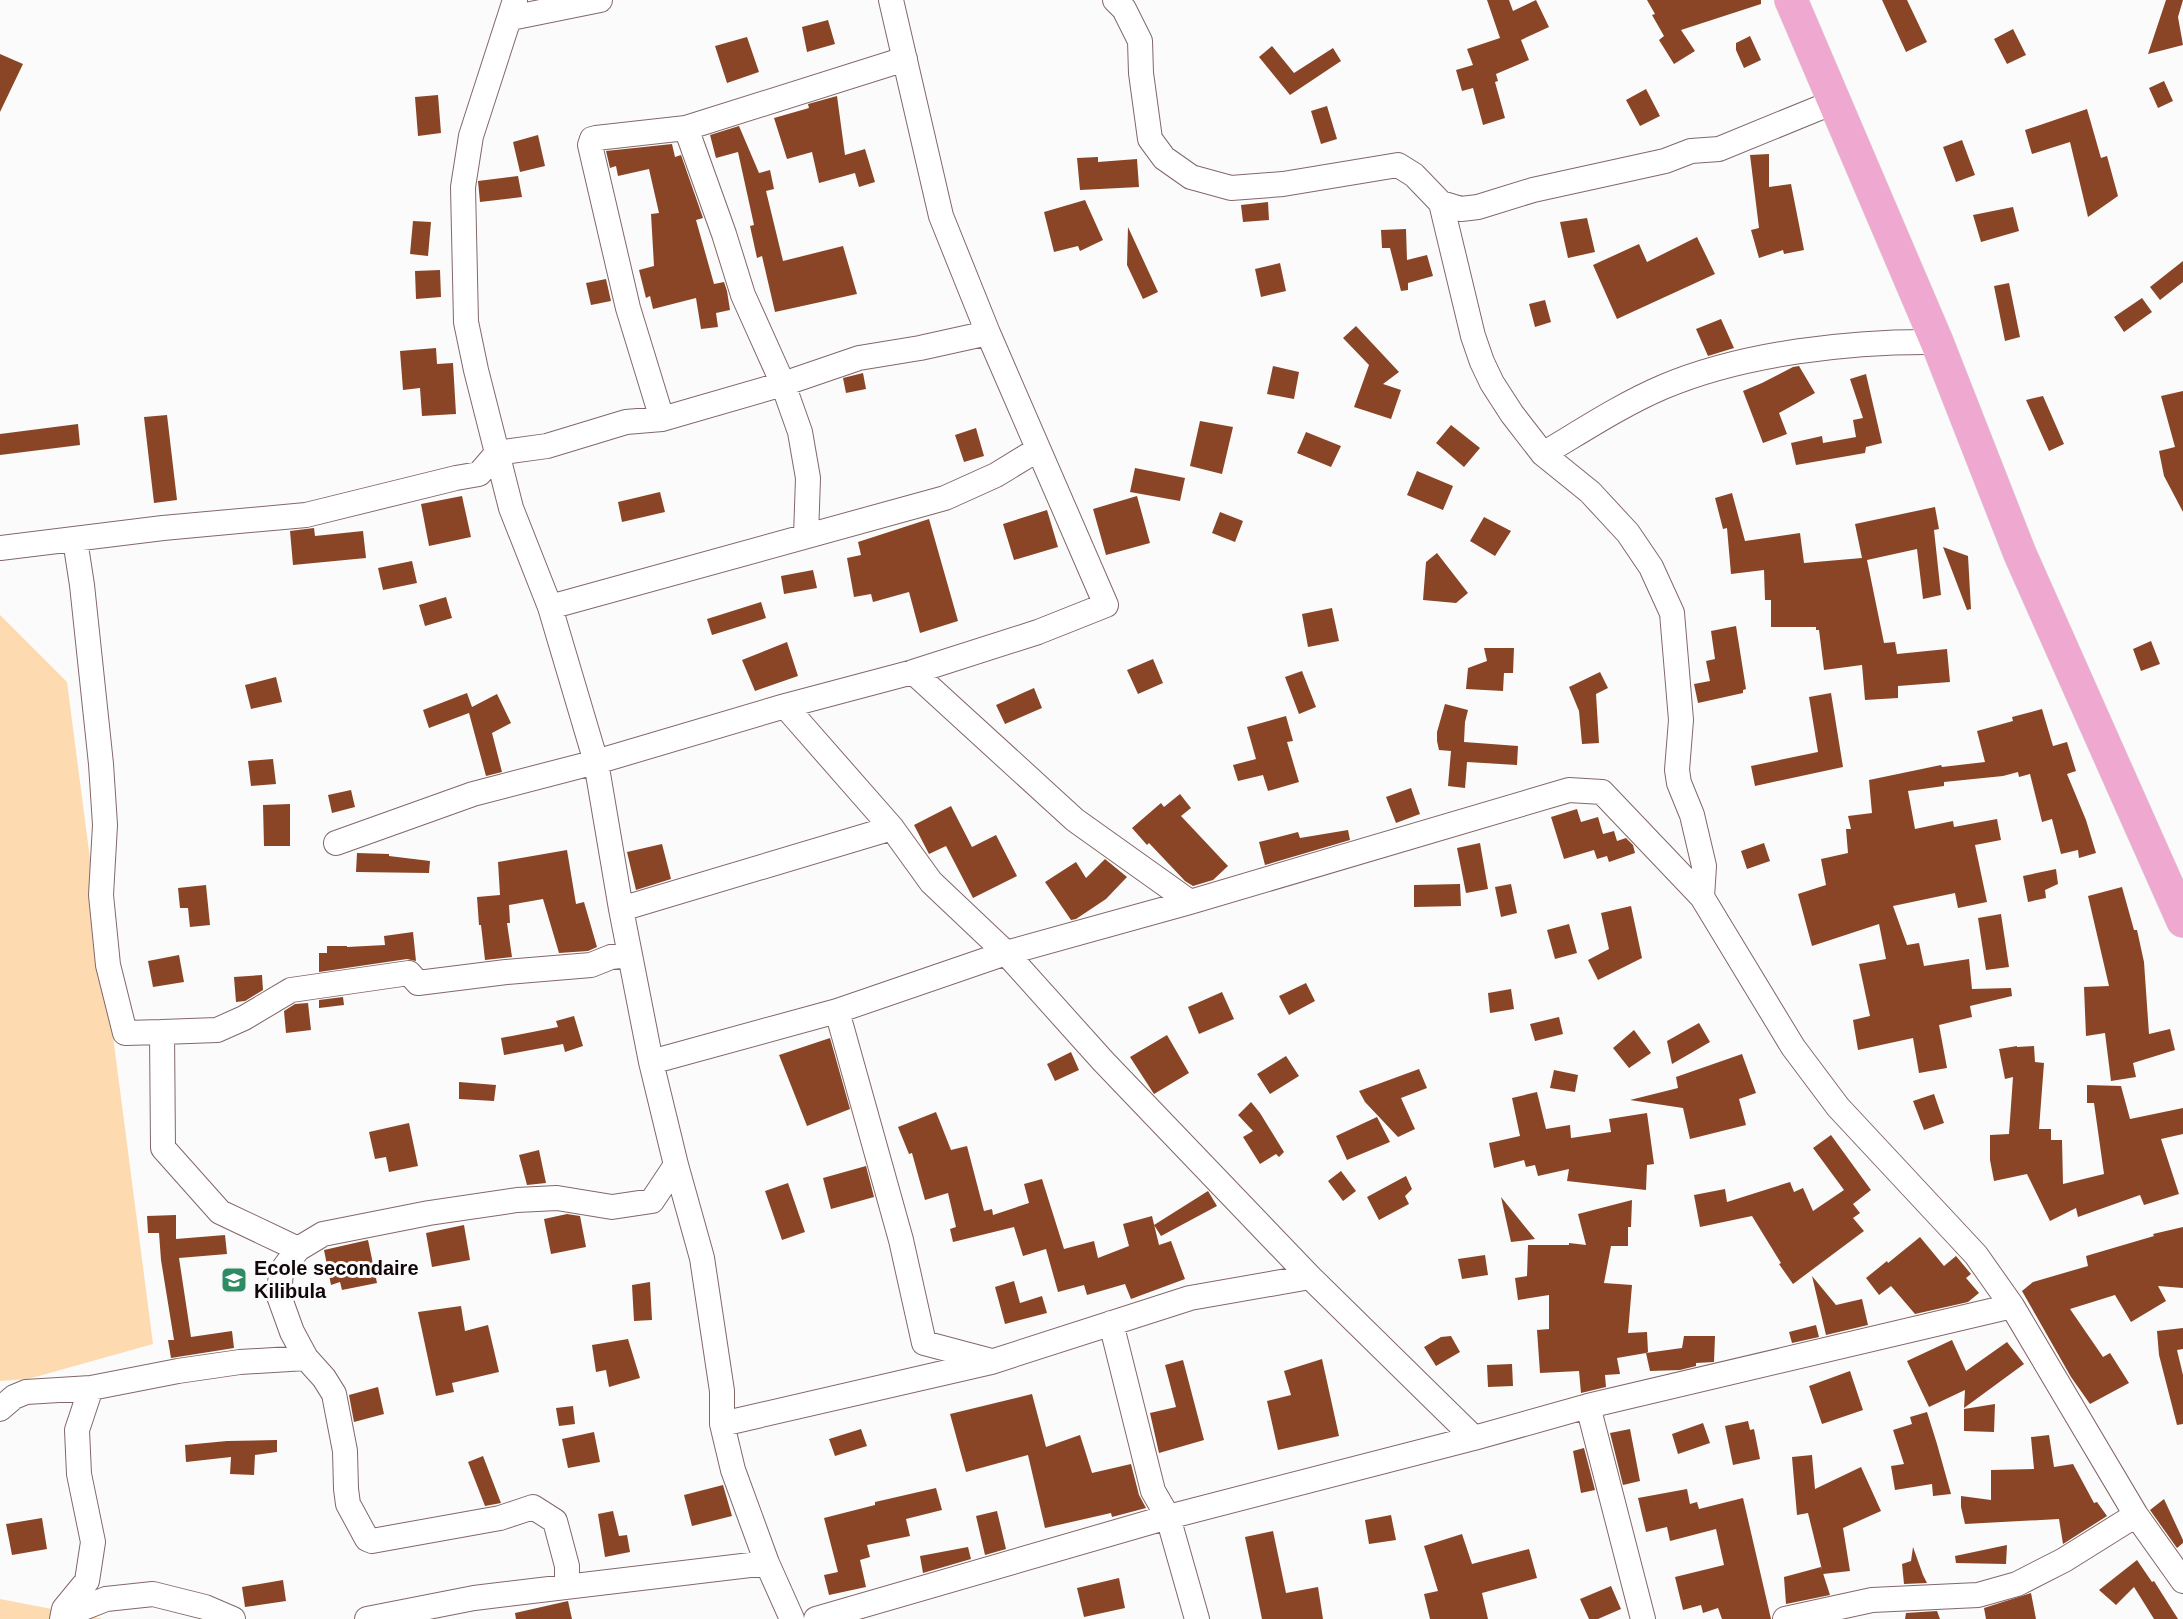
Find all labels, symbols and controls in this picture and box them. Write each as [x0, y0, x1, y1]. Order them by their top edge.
place label: Ecole secondaire Kilibula [254, 1257, 419, 1302]
school or university icon: Ecole secondaire Kilibula [219, 1265, 249, 1295]

